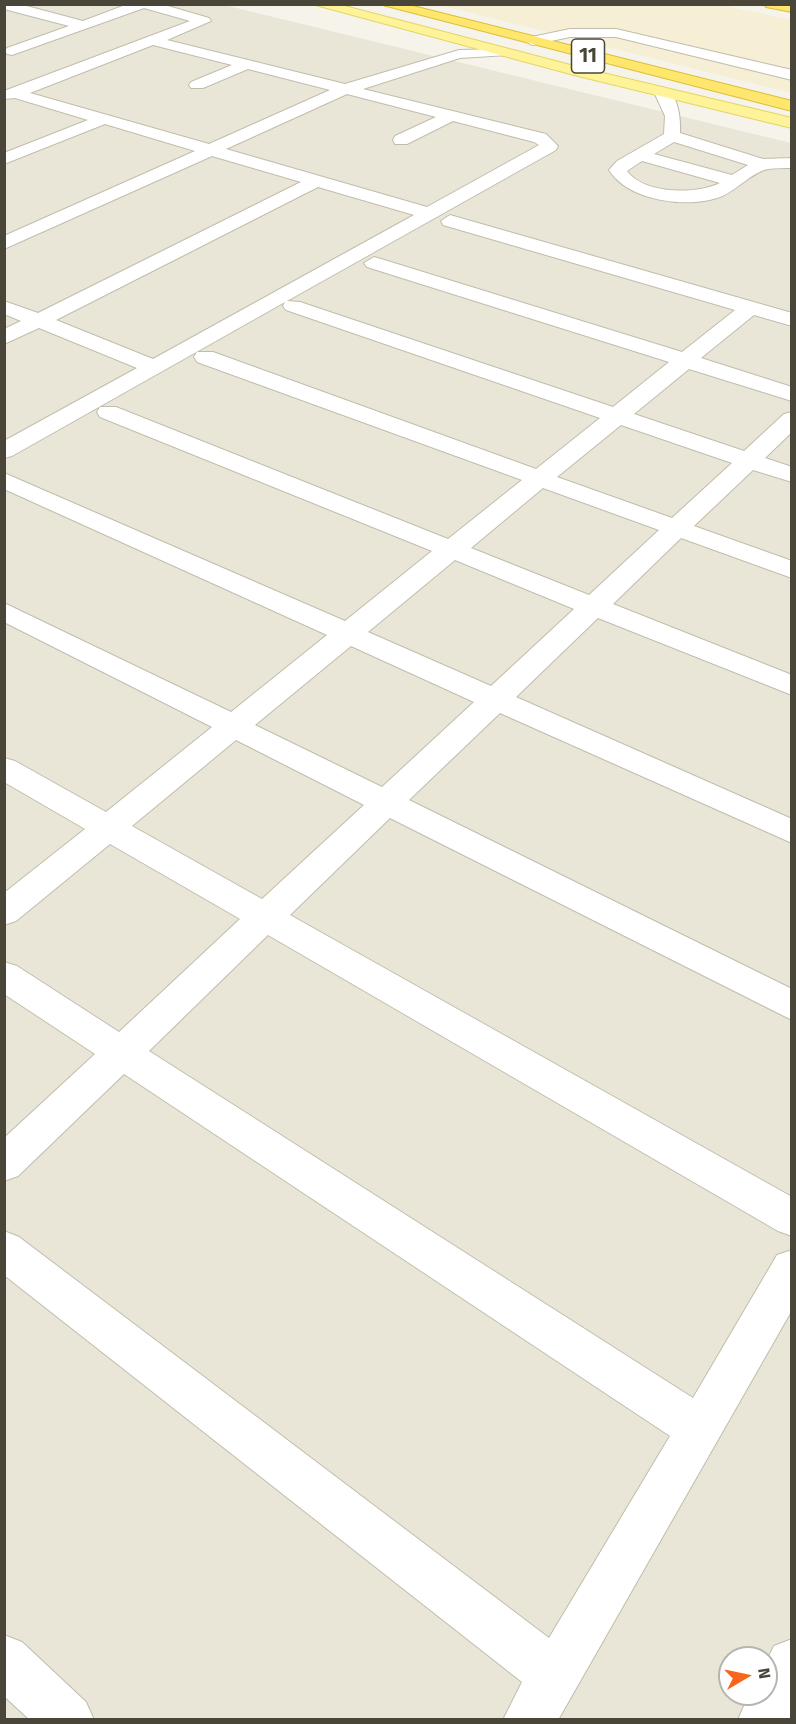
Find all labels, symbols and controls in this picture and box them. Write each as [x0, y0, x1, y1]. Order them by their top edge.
road number: 11 [572, 39, 604, 73]
north arrow [718, 1646, 778, 1706]
text: N [754, 1667, 775, 1680]

